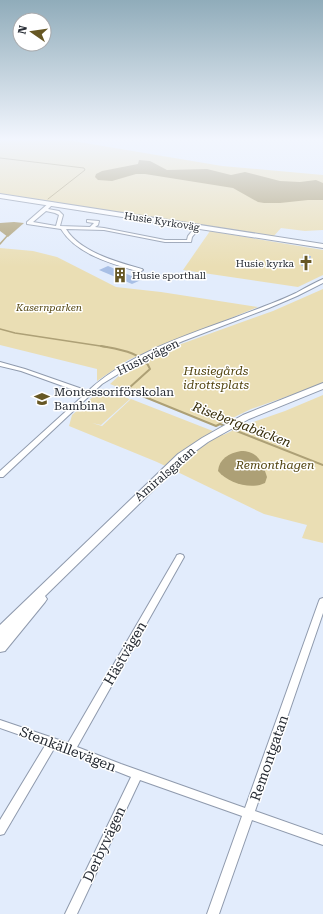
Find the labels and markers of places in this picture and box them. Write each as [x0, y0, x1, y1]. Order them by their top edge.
church icon: Husie kyrka [297, 254, 315, 272]
place label: Husie kyrka [236, 258, 295, 269]
building icon: Husie sporthall [111, 266, 129, 284]
place label: Husie sporthall [132, 270, 206, 281]
place label: Montessoriförskolan Bambina [54, 385, 174, 413]
school or university icon: Montessoriförskolan Bambina [33, 390, 51, 408]

